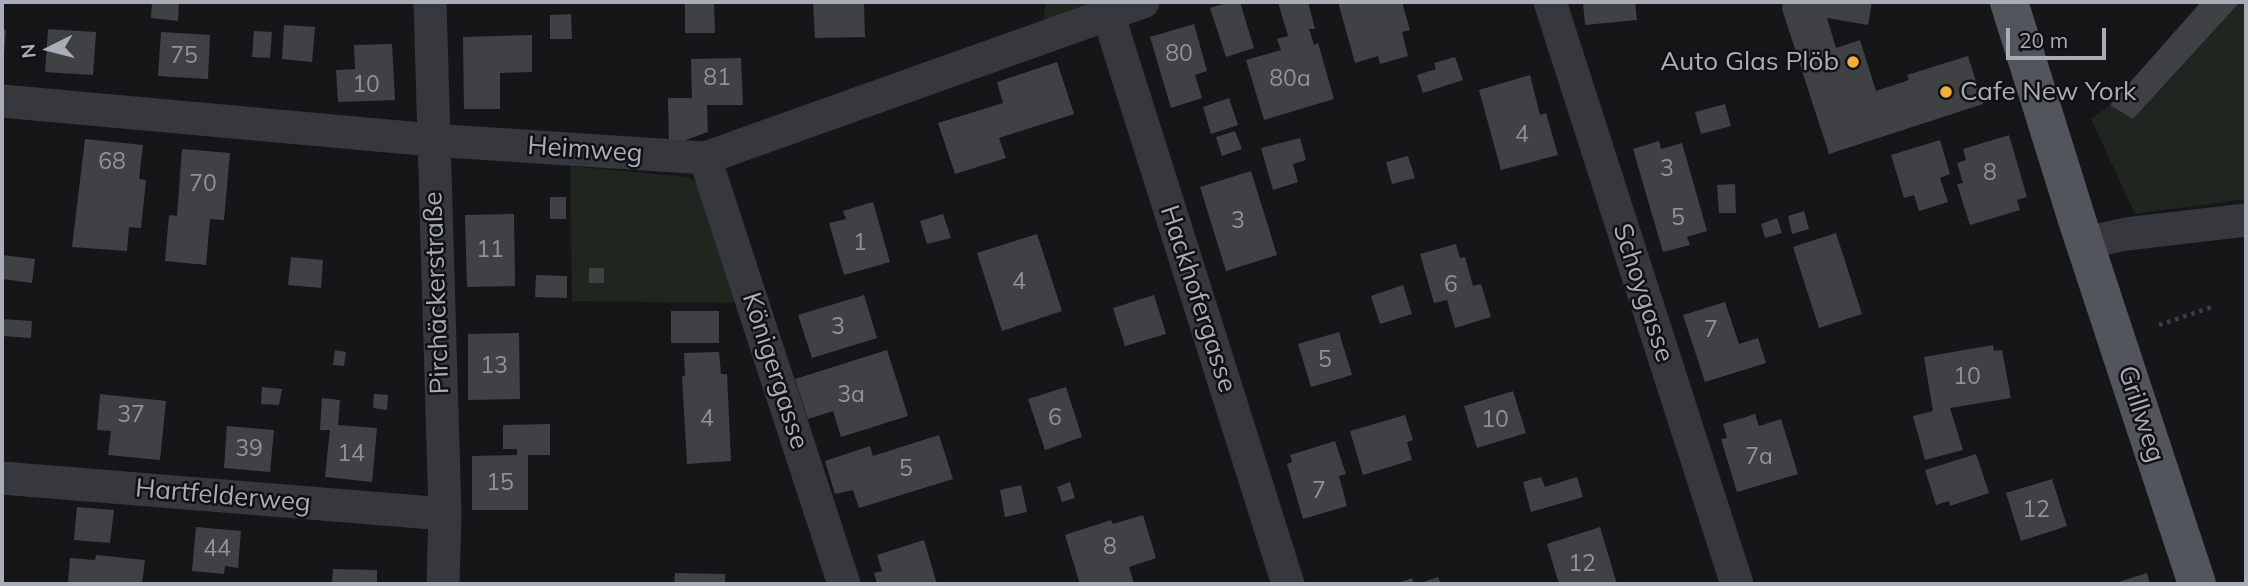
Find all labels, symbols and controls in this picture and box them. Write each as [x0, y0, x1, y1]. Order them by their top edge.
north arrow [14, 14, 84, 84]
scale bar [2010, 14, 2110, 58]
text: 20 m [2019, 27, 2068, 53]
house number: 80 [1165, 40, 1193, 68]
house number: 75 [170, 42, 198, 70]
text: N [15, 43, 41, 60]
place label: Auto Glas Plöb [1660, 46, 1839, 78]
marker: Auto Glas Plöb [1845, 54, 1861, 70]
house number: 81 [703, 64, 731, 92]
house number: 80a [1269, 65, 1311, 93]
house number: 10 [352, 71, 380, 99]
place label: Cafe New York [1960, 76, 2136, 108]
marker: Cafe New York [1938, 84, 1954, 100]
house number: 4 [1515, 121, 1529, 149]
street label: Heimweg [526, 130, 644, 170]
house number: 68 [98, 148, 126, 176]
house number: 3 [1660, 155, 1674, 183]
house number: 8 [1983, 159, 1997, 187]
house number: 70 [189, 170, 217, 198]
street label: Pirchäckerstraße [418, 191, 456, 395]
street label: Hackhofergasse [1153, 202, 1243, 396]
house number: 5 [1671, 204, 1685, 232]
house number: 3 [1231, 207, 1245, 235]
street label: Schoygasse [1606, 220, 1680, 366]
house number: 1 [853, 229, 867, 257]
house number: 11 [476, 236, 504, 264]
house number: 4 [1012, 268, 1026, 296]
house number: 6 [1444, 271, 1458, 299]
street label: Königergasse [735, 289, 815, 453]
house number: 3 [831, 313, 845, 341]
house number: 7 [1704, 316, 1718, 344]
house number: 5 [1318, 346, 1332, 374]
house number: 13 [480, 352, 508, 380]
street label: Grillweg [2111, 362, 2171, 466]
house number: 10 [1953, 363, 1981, 391]
house number: 3a [837, 381, 865, 409]
house number: 37 [117, 401, 145, 429]
house number: 6 [1048, 404, 1062, 432]
house number: 4 [700, 405, 714, 433]
house number: 10 [1481, 406, 1509, 434]
house number: 39 [235, 435, 263, 463]
house number: 14 [337, 440, 365, 468]
house number: 7a [1745, 443, 1773, 471]
house number: 5 [899, 455, 913, 483]
house number: 15 [486, 469, 514, 497]
street label: Hartfelderweg [134, 473, 312, 519]
house number: 7 [1312, 477, 1326, 505]
house number: 12 [2022, 496, 2050, 524]
house number: 8 [1103, 533, 1117, 561]
house number: 44 [203, 535, 231, 563]
house number: 12 [1568, 550, 1596, 578]

